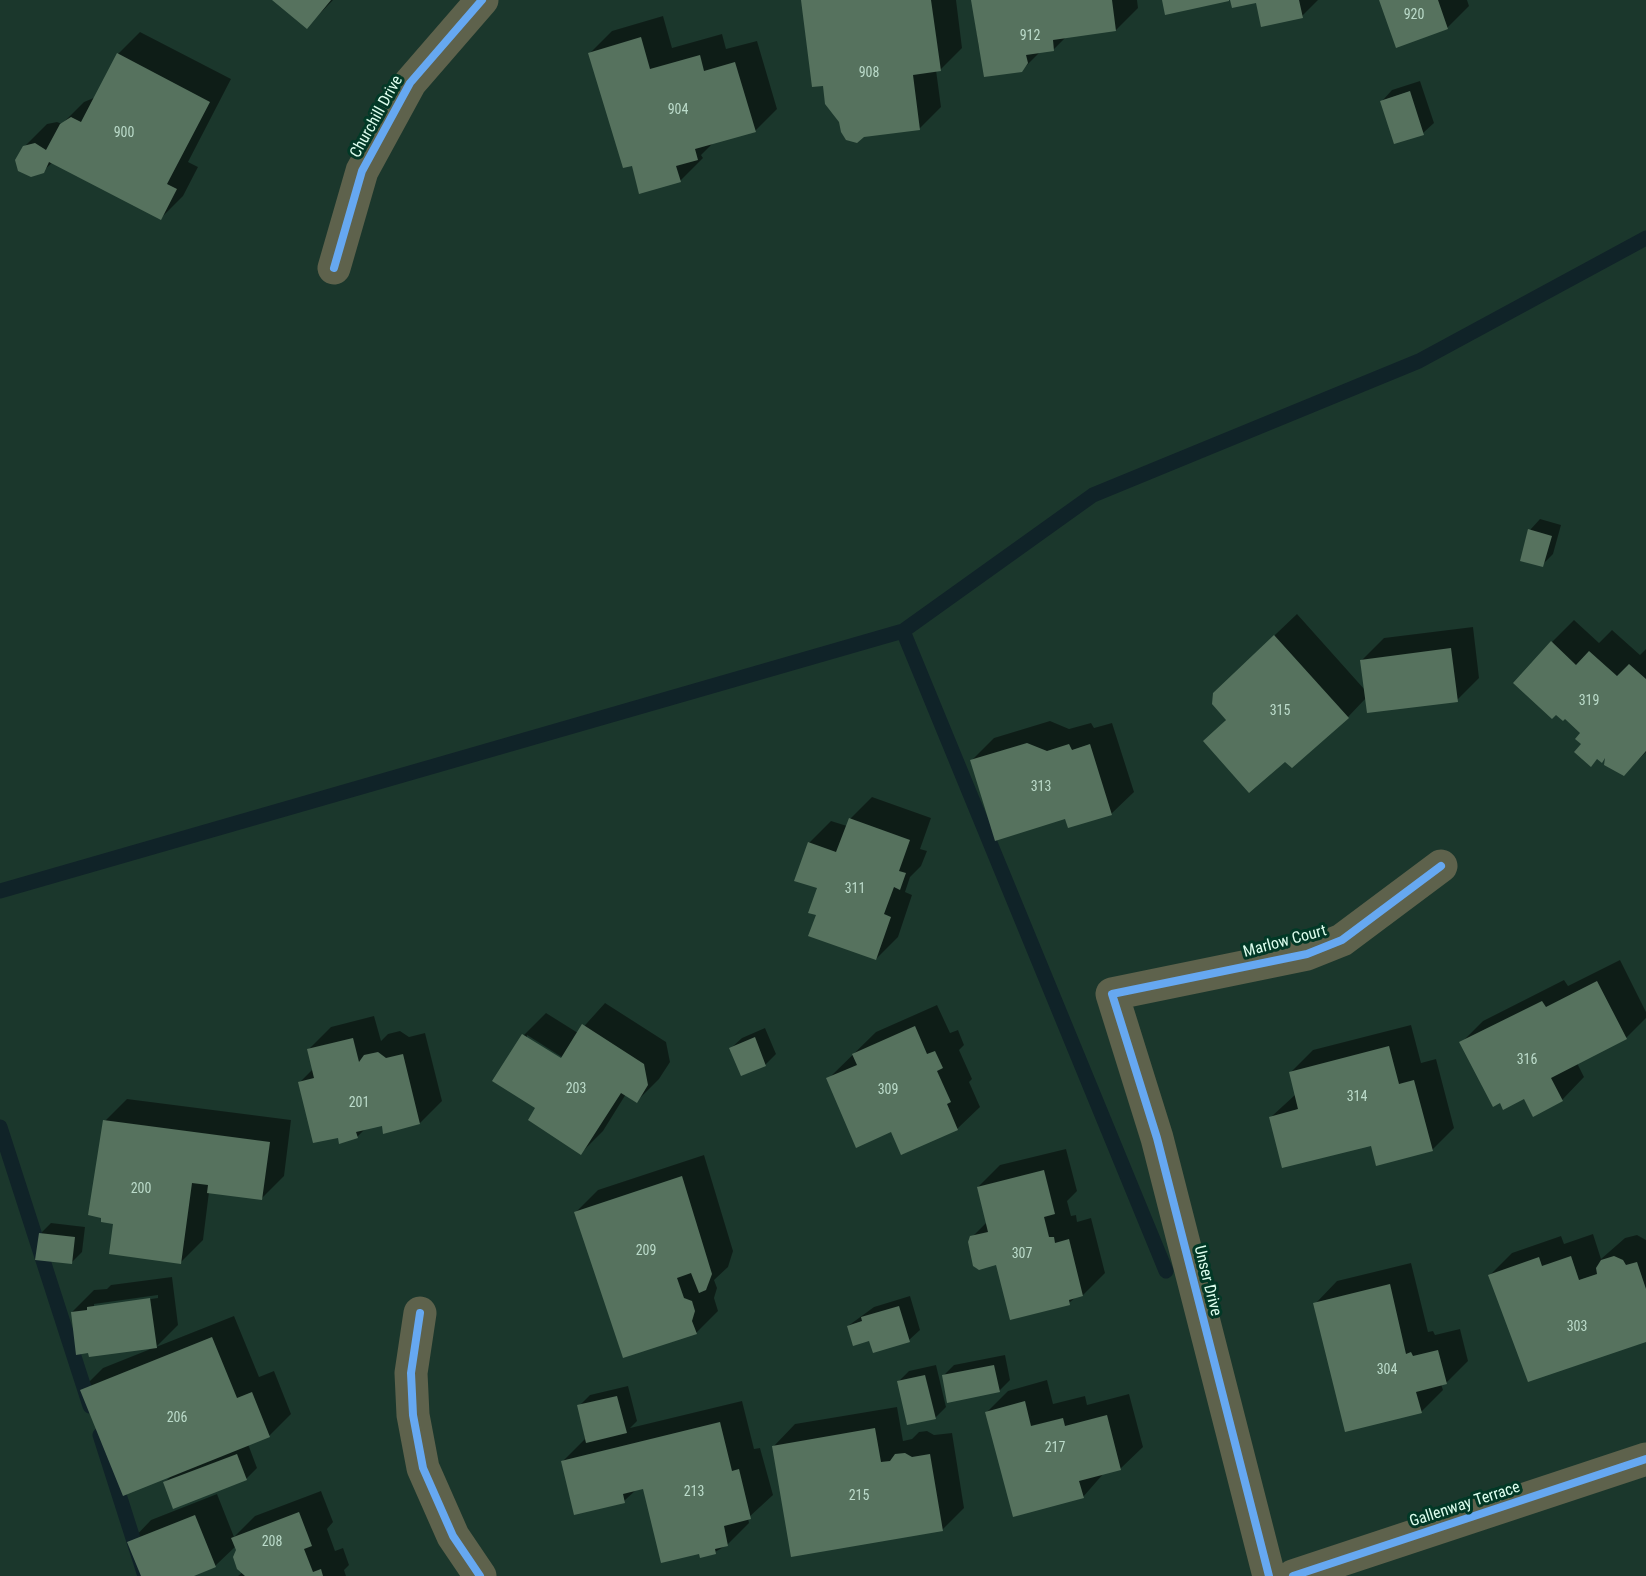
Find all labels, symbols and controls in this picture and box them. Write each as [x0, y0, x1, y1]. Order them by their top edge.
house number: 920 [1404, 7, 1424, 23]
house number: 912 [1020, 28, 1040, 44]
house number: 908 [859, 65, 879, 81]
street label: Churchill Drive [347, 73, 407, 161]
house number: 904 [668, 102, 688, 118]
house number: 900 [114, 125, 134, 141]
house number: 319 [1579, 693, 1599, 709]
house number: 315 [1270, 703, 1290, 719]
house number: 313 [1031, 779, 1051, 795]
house number: 311 [845, 881, 865, 897]
street label: Marlow Court [1241, 922, 1329, 962]
house number: 316 [1517, 1052, 1537, 1068]
house number: 203 [566, 1081, 586, 1097]
house number: 309 [878, 1082, 898, 1098]
house number: 314 [1347, 1089, 1367, 1105]
house number: 201 [349, 1095, 369, 1111]
house number: 200 [131, 1181, 151, 1197]
house number: 209 [636, 1243, 656, 1259]
street label: Unser Drive [1189, 1244, 1225, 1318]
house number: 307 [1012, 1246, 1032, 1262]
house number: 303 [1567, 1319, 1587, 1335]
house number: 304 [1377, 1362, 1397, 1378]
house number: 206 [167, 1410, 187, 1426]
house number: 217 [1045, 1440, 1065, 1456]
street label: Gallenway Terrace [1407, 1478, 1523, 1532]
house number: 213 [684, 1484, 704, 1500]
house number: 215 [849, 1488, 869, 1504]
house number: 208 [262, 1534, 282, 1550]

